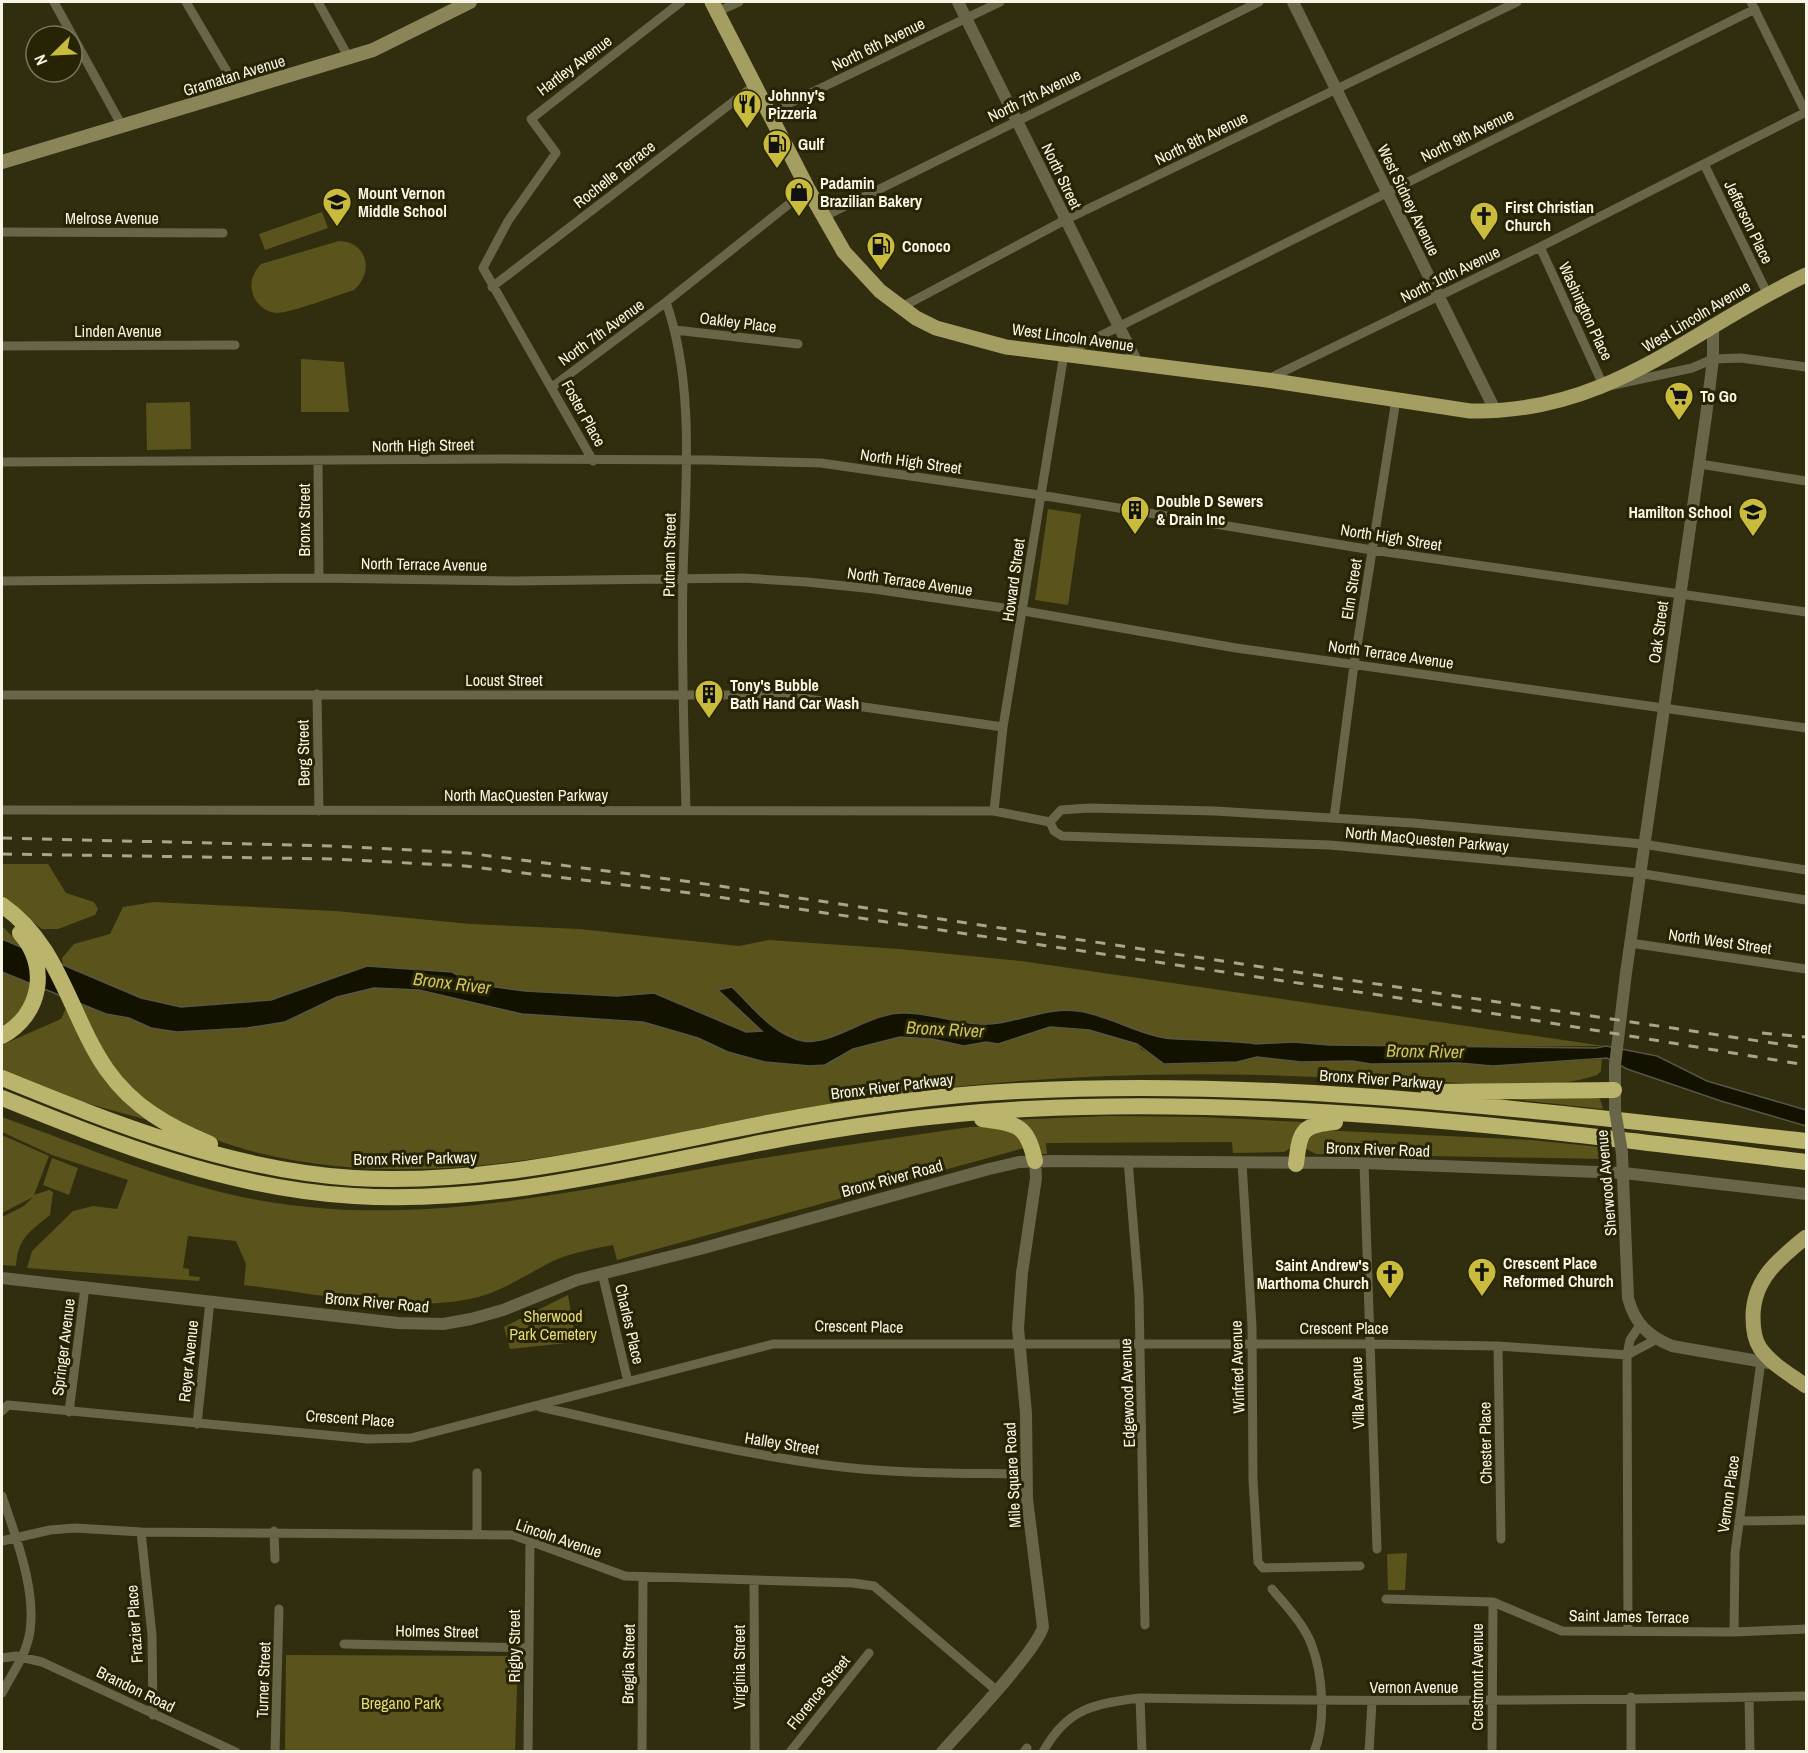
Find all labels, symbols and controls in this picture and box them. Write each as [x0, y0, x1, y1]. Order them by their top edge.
street label: North 6th Avenue [828, 12, 928, 76]
north arrow [24, 24, 84, 84]
street label: Hartley Avenue [532, 30, 616, 100]
street label: Gramatan Avenue [180, 49, 288, 101]
text: N [28, 51, 52, 69]
street label: North 7th Avenue [984, 63, 1084, 127]
place label: Johnny's Pizzeria [768, 84, 825, 124]
restaurant icon: Johnny's Pizzeria [731, 88, 763, 130]
street label: North 9th Avenue [1417, 103, 1517, 167]
street label: North 8th Avenue [1151, 106, 1251, 170]
fuel station icon: Gulf [761, 128, 793, 170]
place label: Gulf [798, 133, 825, 155]
street label: Rochelle Terrace [569, 135, 659, 213]
street label: North Street [1037, 139, 1088, 213]
street label: West Sidney Avenue [1373, 141, 1445, 259]
place label: Padamin Brazilian Bakery [820, 172, 923, 212]
shop icon: Padamin Brazilian Bakery [783, 176, 815, 218]
street label: Jefferson Place [1719, 177, 1779, 267]
place label: Mount Vernon Middle School [358, 182, 447, 222]
school or university icon: Mount Vernon Middle School [321, 186, 353, 228]
place label: First Christian Church [1505, 196, 1594, 236]
church icon: First Christian Church [1468, 200, 1500, 242]
street label: Melrose Avenue [65, 207, 159, 229]
fuel station icon: Conoco [865, 230, 897, 272]
place label: Conoco [902, 235, 951, 257]
street label: North 10th Avenue [1396, 240, 1504, 308]
street label: Washington Place [1554, 258, 1618, 364]
street label: West Lincoln Avenue [1638, 275, 1754, 357]
street label: North 7th Avenue [554, 293, 648, 371]
street label: Oakley Place [698, 306, 778, 338]
street label: West Lincoln Avenue [1011, 318, 1135, 356]
street label: Linden Avenue [74, 320, 162, 342]
street label: Foster Place [557, 376, 611, 450]
supermarket icon: To Go [1663, 380, 1695, 422]
place label: To Go [1700, 385, 1737, 407]
street label: North High Street [372, 433, 475, 457]
street label: North High Street [859, 443, 963, 479]
street label: Bronx Street [293, 483, 315, 556]
place label: Double D Sewers & Drain Inc [1156, 490, 1263, 530]
building icon: Double D Sewers & Drain Inc [1119, 494, 1151, 536]
school or university icon: Hamilton School [1737, 496, 1769, 538]
place label: Hamilton School [1628, 501, 1732, 523]
street label: Putnam Street [657, 513, 681, 597]
street label: North High Street [1339, 518, 1443, 556]
street label: Howard Street [996, 537, 1030, 623]
street label: North Terrace Avenue [361, 552, 487, 576]
street label: Elm Street [1335, 557, 1367, 621]
street label: North Terrace Avenue [846, 561, 974, 601]
street label: Oak Street [1643, 599, 1673, 665]
street label: North Terrace Avenue [1327, 634, 1455, 674]
street label: Locust Street [465, 669, 543, 691]
place label: Tony's Bubble Bath Hand Car Wash [730, 674, 859, 714]
building icon: Tony's Bubble Bath Hand Car Wash [693, 678, 725, 720]
street label: Berg Street [291, 719, 315, 786]
street label: North MacQuesten Parkway [444, 784, 608, 806]
street label: North MacQuesten Parkway [1344, 821, 1510, 857]
street label: North West Street [1667, 923, 1773, 959]
water label: Bronx River [412, 966, 493, 1000]
water label: Bronx River [905, 1014, 986, 1044]
water label: Bronx River [1386, 1038, 1465, 1064]
street label: Bronx River Parkway [1319, 1064, 1444, 1094]
street label: Bronx River Parkway [830, 1068, 955, 1104]
street label: Sherwood Avenue [1590, 1129, 1622, 1237]
street label: Bronx River Road [1326, 1136, 1430, 1162]
street label: Bronx River Parkway [353, 1146, 477, 1170]
street label: Bronx River Road [839, 1154, 945, 1202]
place label: Crescent Place Reformed Church [1503, 1252, 1614, 1292]
place label: Saint Andrew's Marthoma Church [1257, 1254, 1369, 1294]
church icon: Crescent Place Reformed Church [1466, 1256, 1498, 1298]
church icon: Saint Andrew's Marthoma Church [1374, 1258, 1406, 1300]
street label: Charles Place [610, 1282, 650, 1366]
street label: Bronx River Road [324, 1286, 430, 1318]
street label: Springer Avenue [46, 1297, 80, 1397]
park label: Sherwood Park Cemetery [509, 1305, 597, 1345]
street label: Crescent Place [814, 1314, 904, 1338]
street label: Crescent Place [1300, 1317, 1388, 1339]
street label: Reyer Avenue [173, 1319, 203, 1403]
street label: Winfred Avenue [1224, 1320, 1250, 1414]
street label: Edgewood Avenue [1114, 1338, 1140, 1448]
street label: Villa Avenue [1345, 1356, 1369, 1430]
street label: Chester Place [1473, 1402, 1497, 1484]
street label: Crescent Place [305, 1404, 395, 1432]
street label: Mile Square Road [998, 1422, 1026, 1528]
street label: Halley Street [743, 1426, 821, 1460]
street label: Vernon Place [1712, 1454, 1744, 1534]
street label: Lincoln Avenue [513, 1513, 605, 1563]
street label: Frazier Place [120, 1584, 148, 1664]
street label: Saint James Terrace [1569, 1604, 1689, 1628]
street label: Rigby Street [503, 1609, 525, 1682]
street label: Holmes Street [395, 1619, 479, 1643]
street label: Breglia Street [616, 1623, 640, 1704]
street label: Crestmont Avenue [1466, 1623, 1488, 1731]
street label: Virginia Street [728, 1624, 750, 1709]
street label: Turner Street [251, 1641, 275, 1718]
street label: Florence Street [781, 1650, 855, 1734]
street label: Brandon Road [93, 1661, 179, 1717]
street label: Vernon Avenue [1370, 1676, 1458, 1698]
park label: Bregano Park [361, 1692, 442, 1714]

